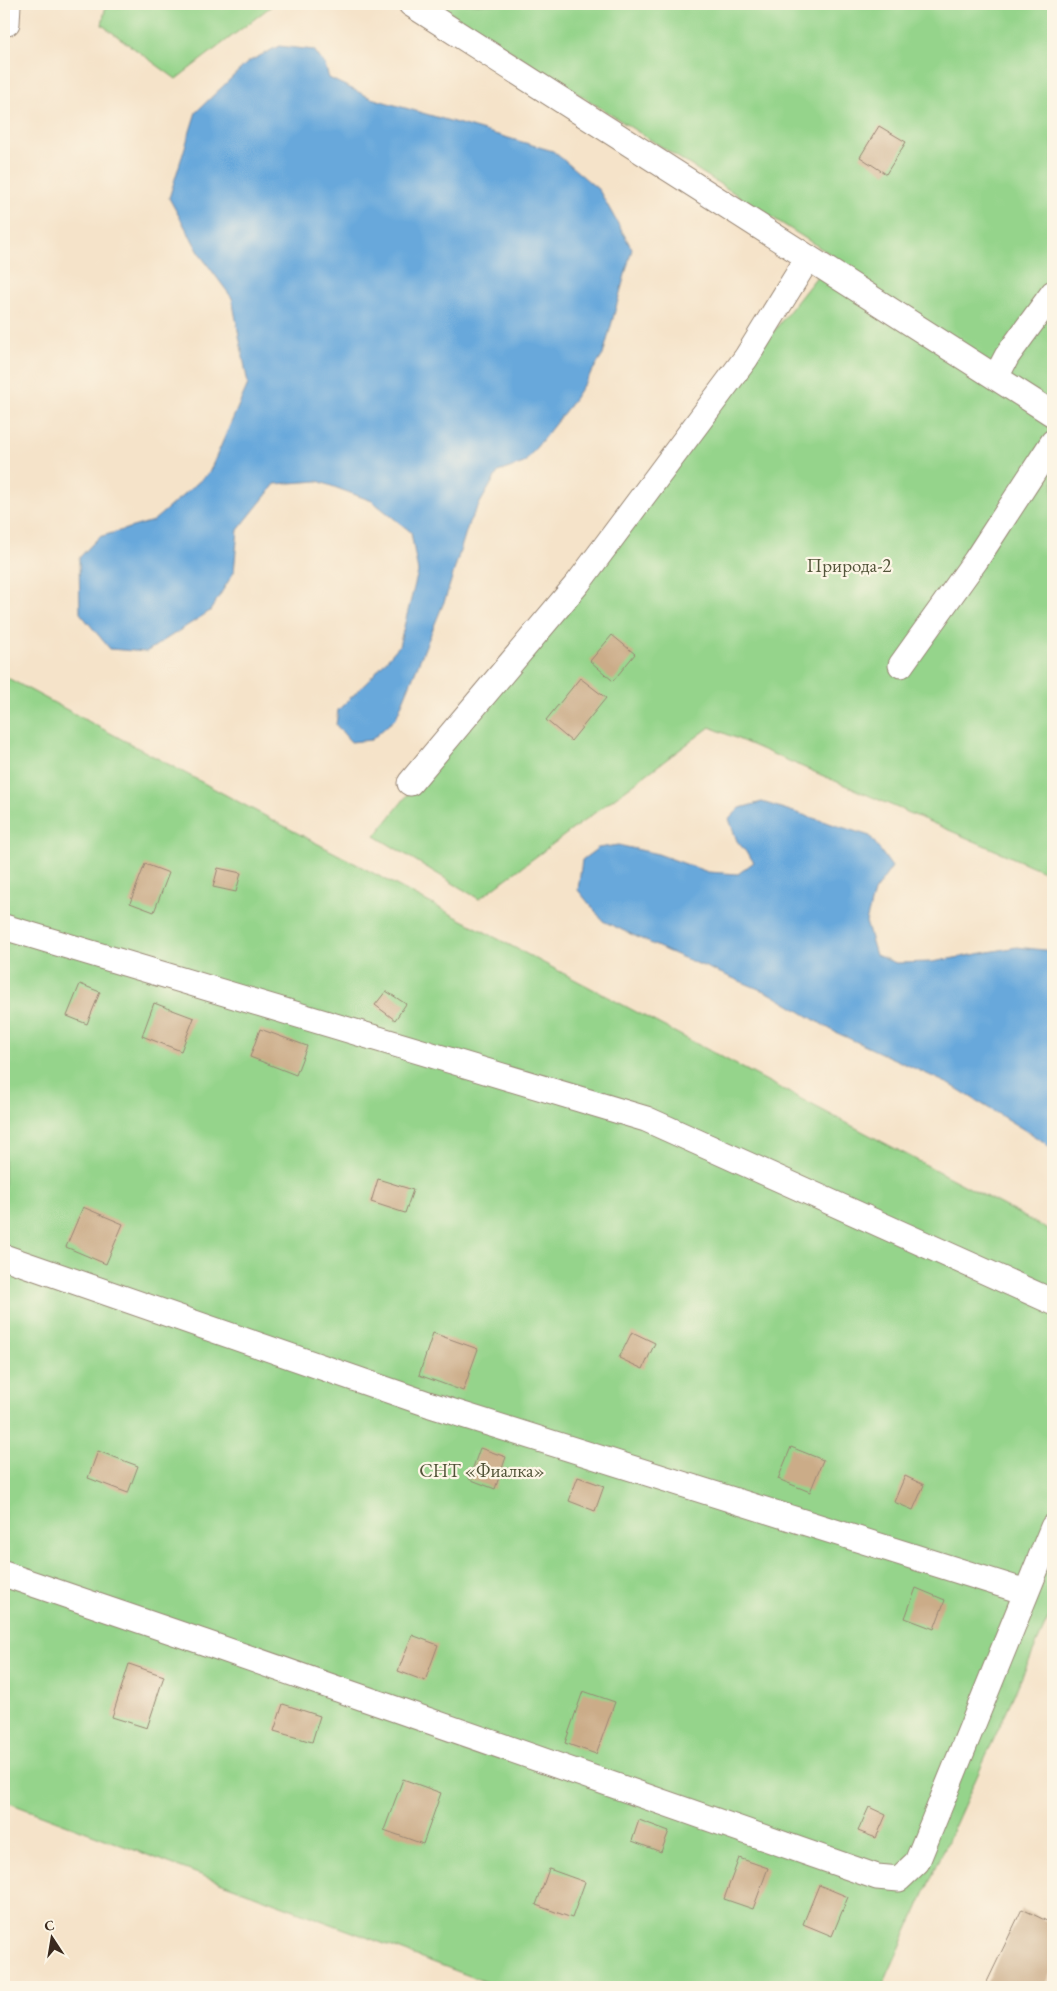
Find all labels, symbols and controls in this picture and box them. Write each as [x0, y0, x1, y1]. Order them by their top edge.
park label: Природа-2 [807, 553, 891, 578]
park label: СНТ «Фиалка» [419, 1458, 545, 1483]
north arrow [28, 1914, 78, 1964]
text: С [43, 1915, 56, 1935]

